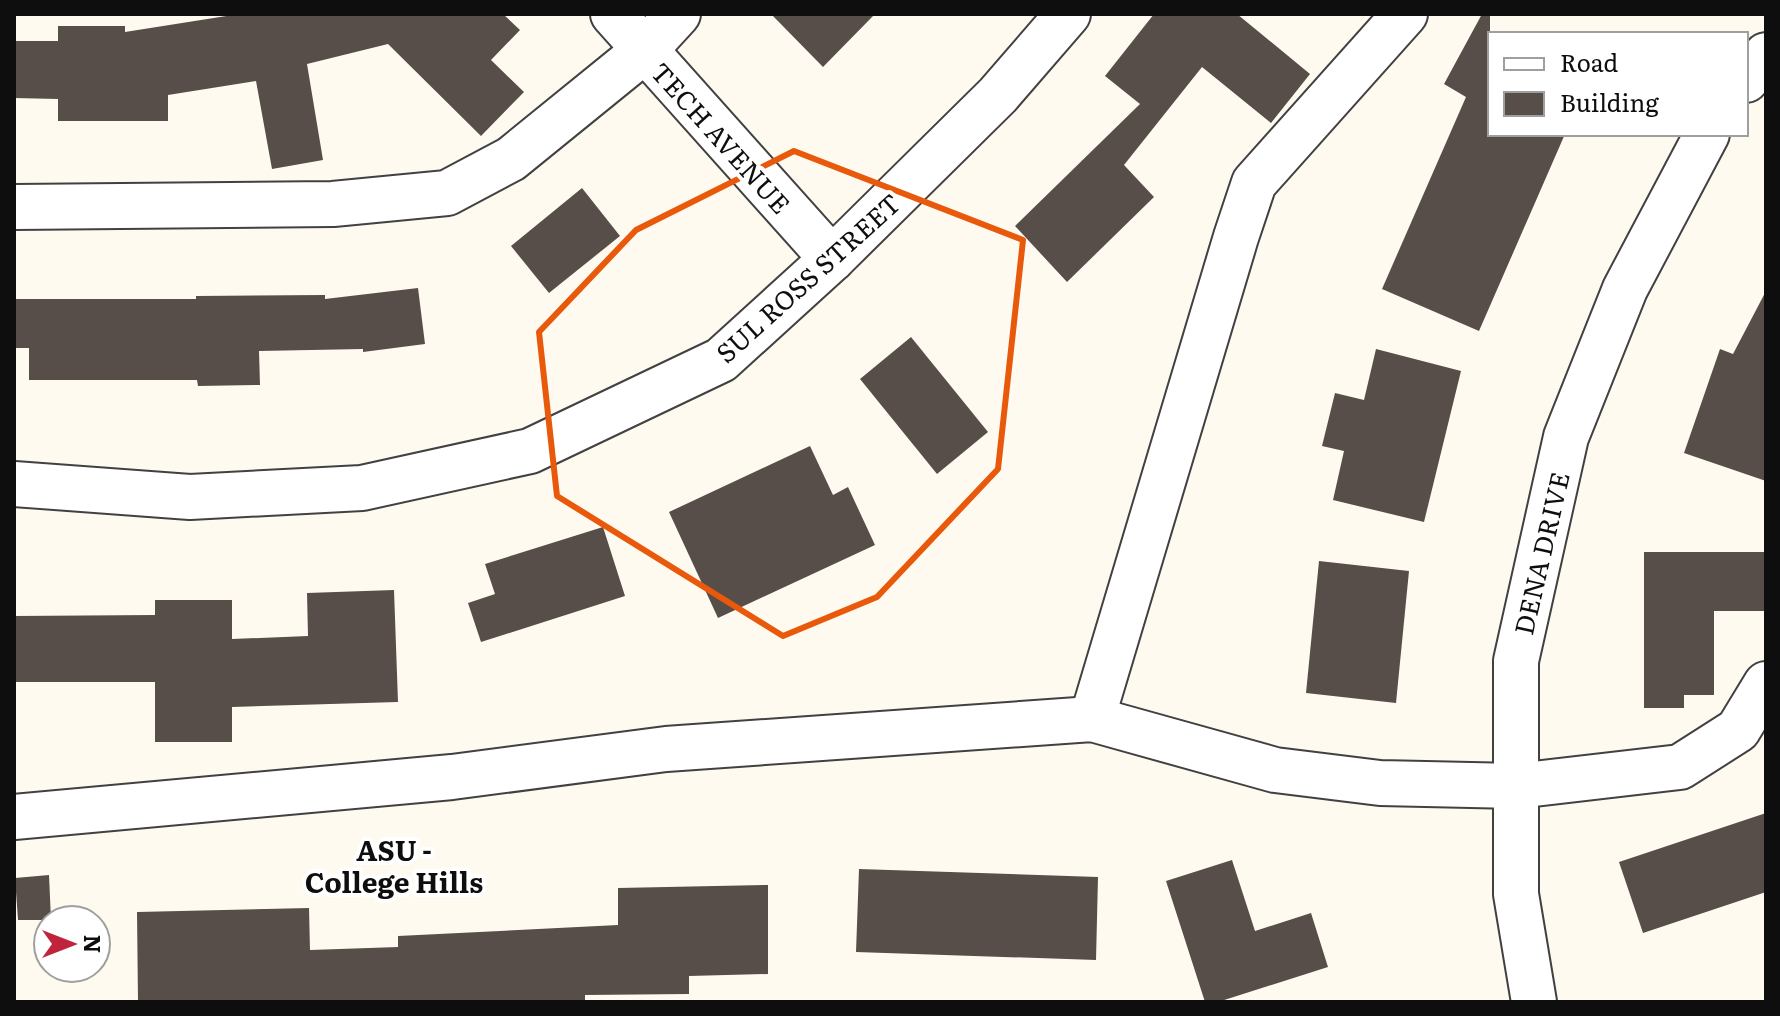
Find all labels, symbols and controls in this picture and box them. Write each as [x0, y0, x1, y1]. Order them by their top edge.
legend [1488, 32, 1748, 136]
text: Road [1560, 44, 1619, 79]
street label: TECH AVENUE [643, 52, 801, 222]
text: Building [1560, 84, 1659, 119]
street label: SUL ROSS STREET [706, 183, 908, 371]
street label: DENA DRIVE [1502, 468, 1578, 638]
district label: ASU - College Hills [305, 828, 483, 902]
north arrow [32, 904, 112, 984]
text: N [77, 935, 110, 953]

